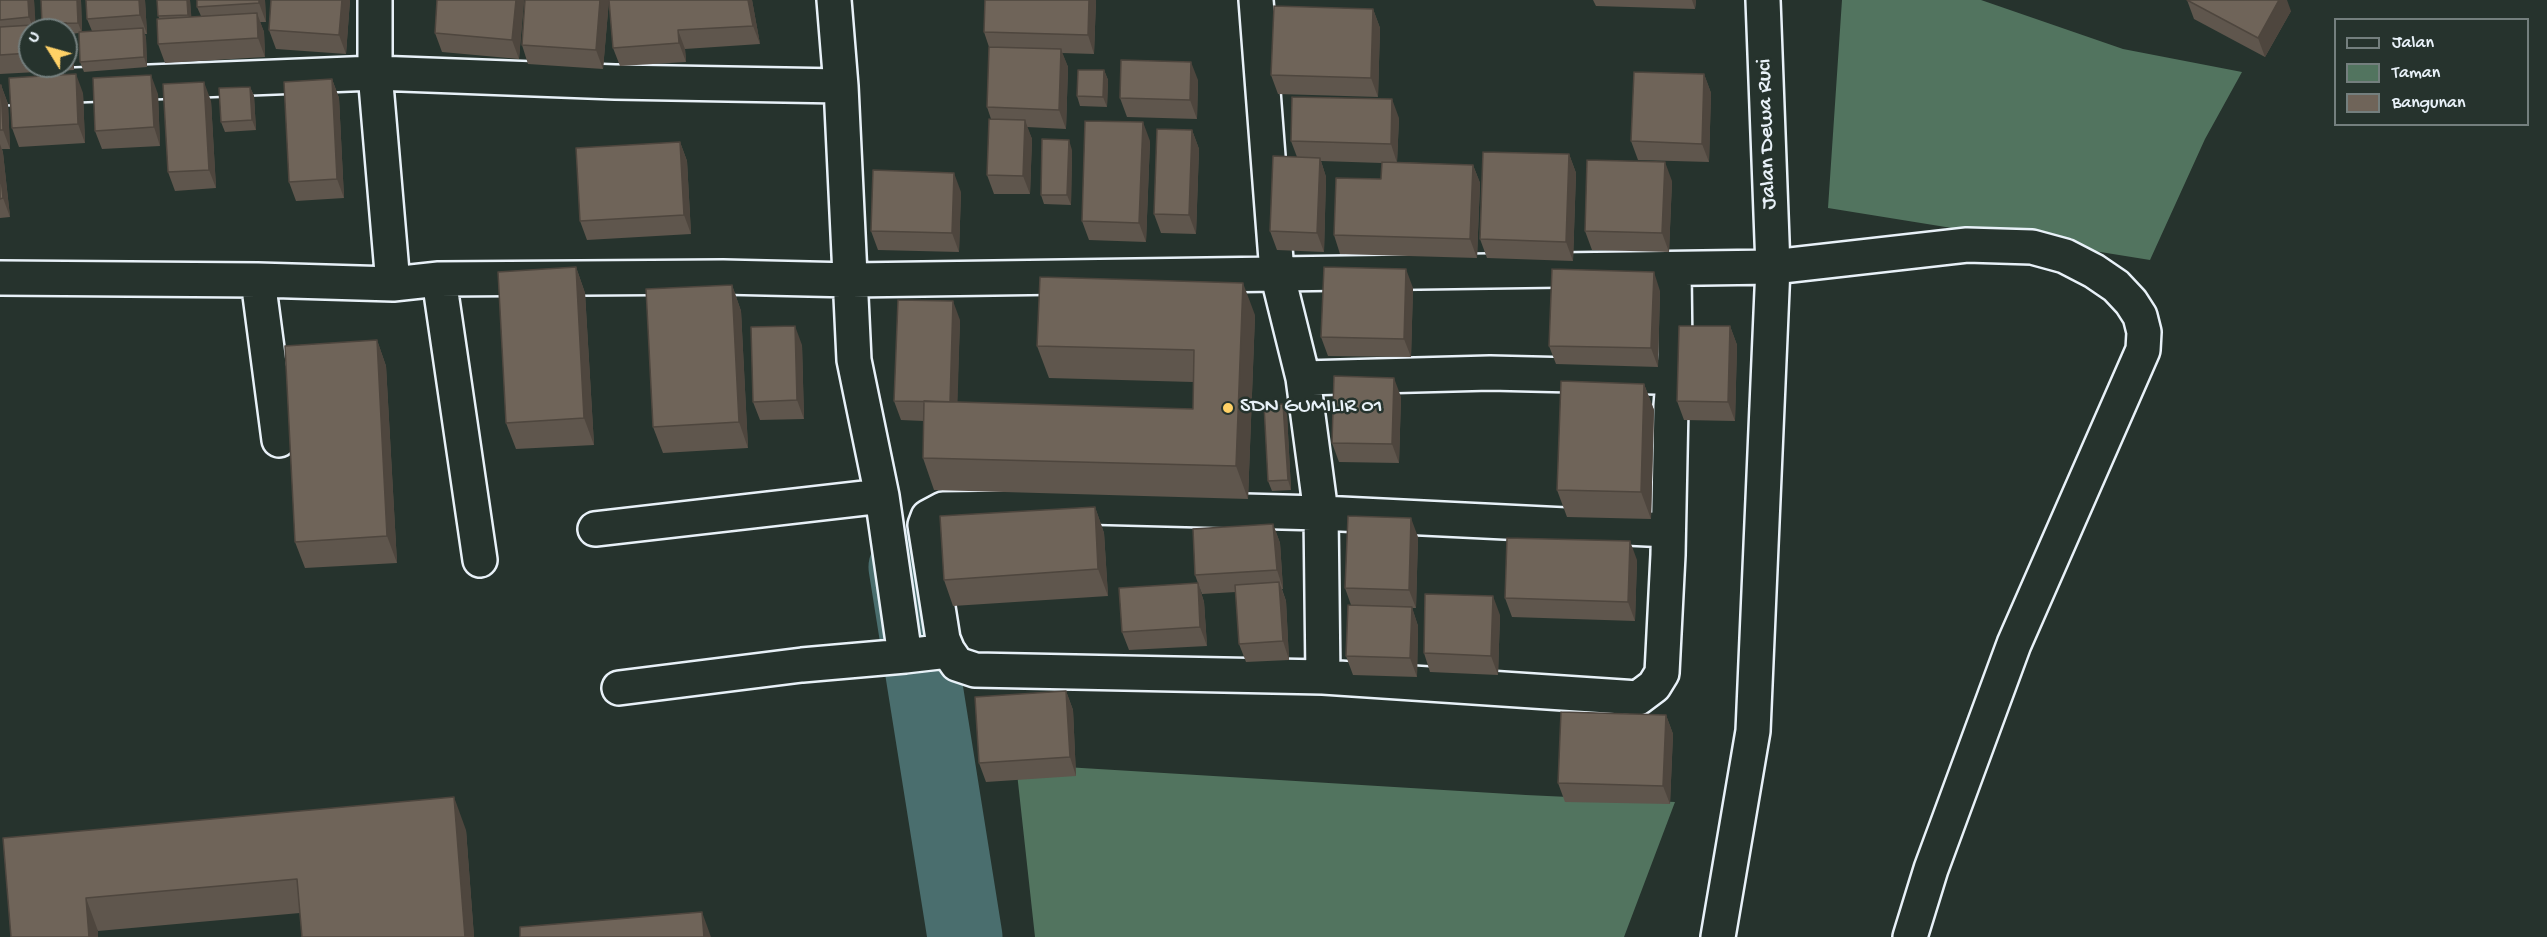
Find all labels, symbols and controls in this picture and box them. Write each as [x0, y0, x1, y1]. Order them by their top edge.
north arrow [18, 18, 78, 78]
legend [2334, 18, 2529, 126]
text: U [24, 29, 45, 47]
text: Jalan [2392, 33, 2434, 54]
street label: Jalan Dewa Ruci [1752, 58, 1784, 210]
text: Taman [2392, 63, 2440, 84]
text: Bangunan [2392, 93, 2466, 114]
place label: SDN GUMILIR 01 [1240, 395, 1383, 421]
marker: SDN GUMILIR 01 [1221, 401, 1235, 415]

